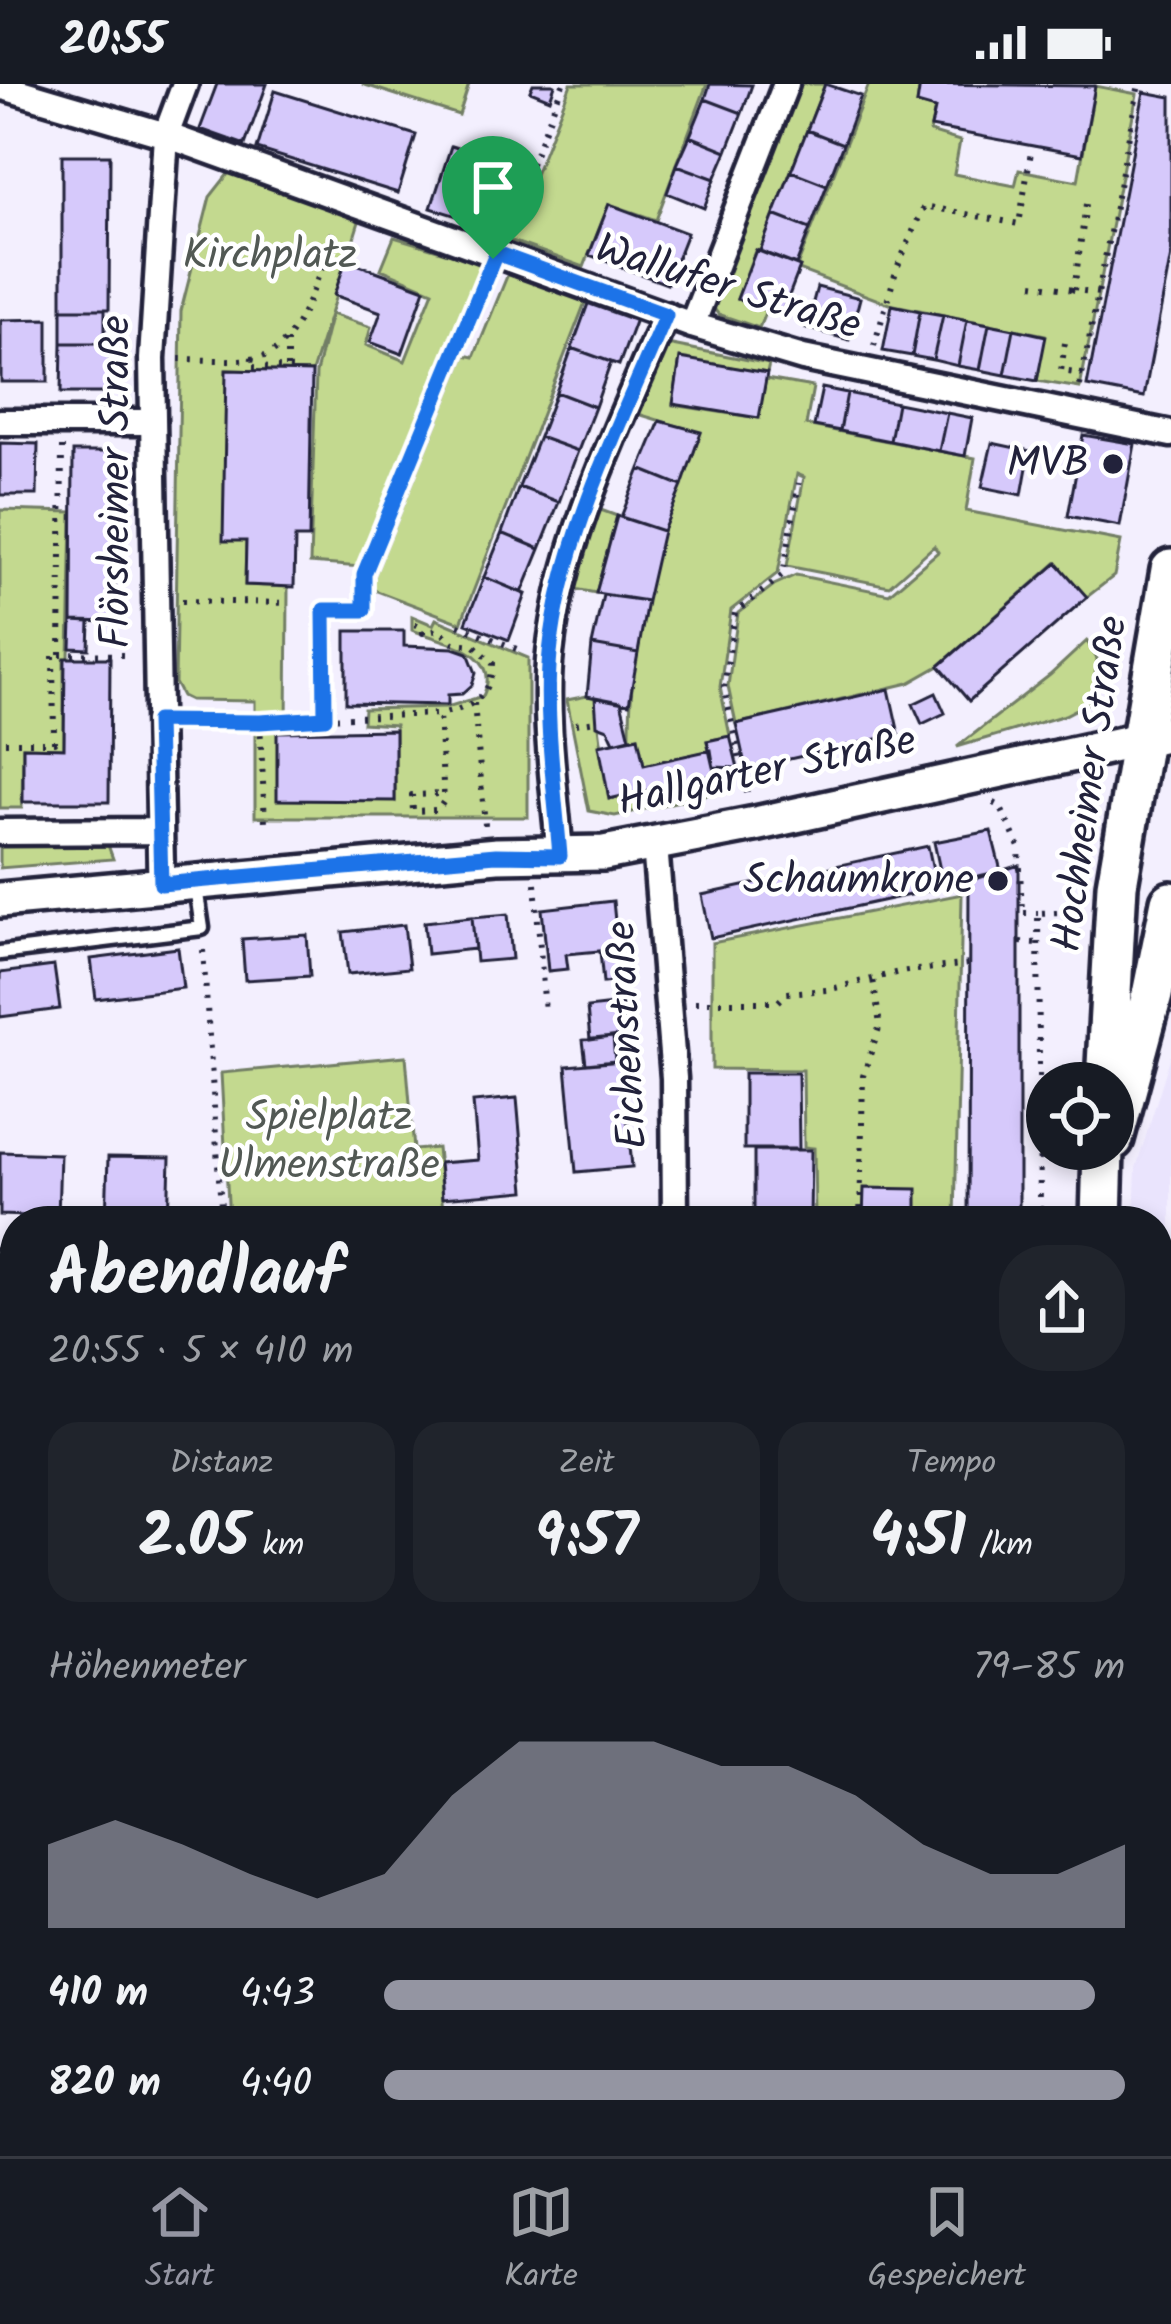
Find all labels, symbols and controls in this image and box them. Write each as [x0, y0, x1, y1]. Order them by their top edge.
text: 20:55 [60, 6, 166, 78]
pin [442, 136, 544, 259]
icon: arrive [460, 154, 526, 220]
street label: Wallufer Straße [587, 216, 869, 360]
park label: Kirchplatz [183, 223, 357, 290]
street label: Flörsheimer Straße [84, 315, 151, 649]
place label: MVB [1007, 431, 1089, 498]
marker: MVB [1100, 451, 1126, 477]
street label: Hochheimer Straße [1034, 612, 1148, 956]
street label: Hallgarter Straße [612, 708, 922, 836]
place label: Schaumkrone [743, 848, 974, 915]
marker: Schaumkrone [985, 868, 1011, 894]
street label: Eichenstraße [589, 919, 667, 1151]
map controls [1026, 1062, 1134, 1170]
button: locate [1026, 1062, 1134, 1170]
park label: Spielplatz Ulmenstraße [218, 1085, 440, 1200]
text: Abendlauf [48, 1224, 343, 1329]
button: share [999, 1245, 1125, 1371]
text: 20:55 · 5 × 410 m [48, 1322, 353, 1384]
text: Distanz [170, 1438, 273, 1491]
text: Zeit [559, 1438, 614, 1491]
text: Tempo [907, 1438, 996, 1491]
text: 2.05 [139, 1491, 249, 1587]
text: 9:57 [535, 1491, 638, 1587]
text: 4:51 [870, 1491, 966, 1587]
text: km [249, 1520, 304, 1573]
text: /km [966, 1520, 1033, 1573]
text: Höhenmeter [48, 1638, 245, 1700]
text: 79–85 m [973, 1638, 1125, 1700]
text: 410 m [48, 1964, 148, 2026]
text: 4:43 [240, 1964, 315, 2026]
text: 820 m [48, 2054, 161, 2116]
text: 4:40 [240, 2054, 312, 2116]
tab: Start [145, 2179, 214, 2304]
tab: Karte [504, 2179, 578, 2304]
tab: Gespeichert [868, 2179, 1026, 2304]

